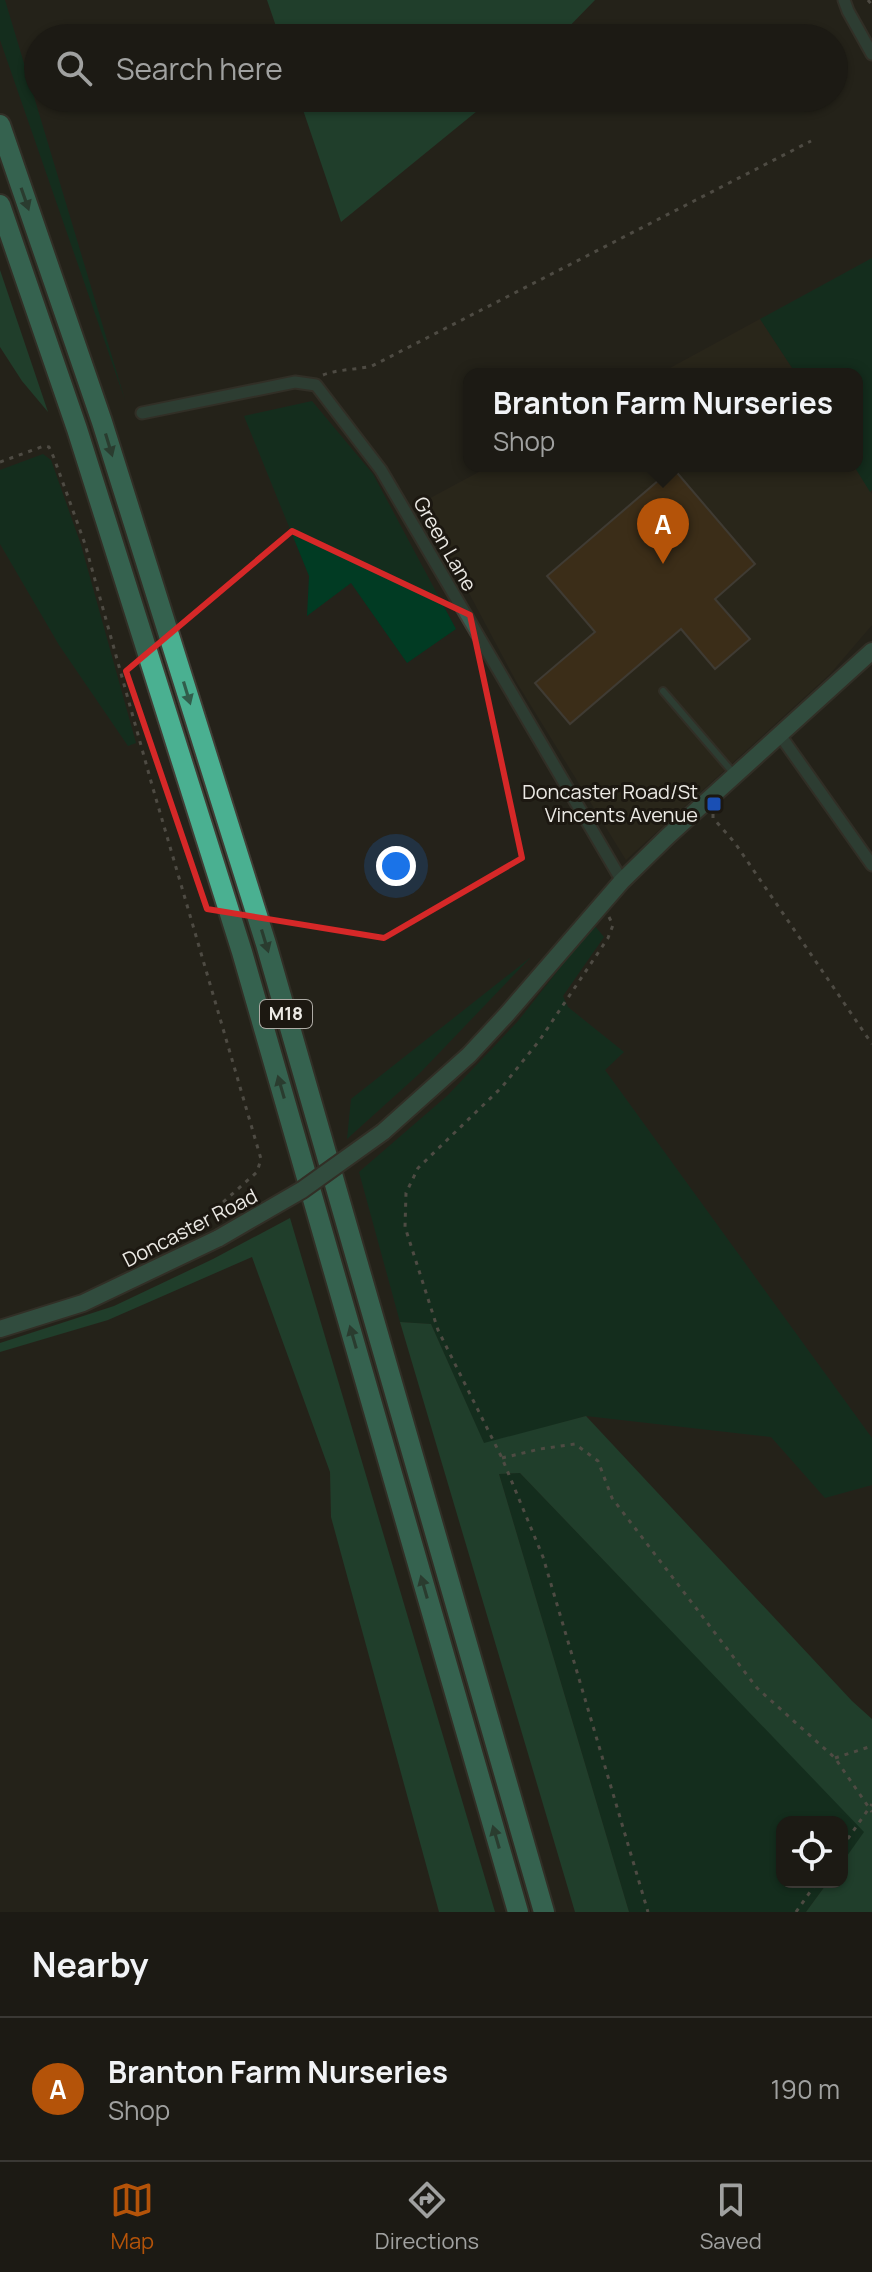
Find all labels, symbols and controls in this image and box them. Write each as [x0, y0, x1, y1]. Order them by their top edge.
search box [24, 24, 848, 112]
icon: search [52, 46, 96, 90]
text: Search here [116, 48, 283, 89]
one-way arrow [20, 187, 32, 211]
popup [463, 368, 863, 472]
text: Branton Farm Nurseries [493, 382, 833, 423]
text: Shop [493, 423, 555, 459]
one-way arrow [103, 433, 116, 457]
street label: Green Lane [408, 492, 483, 596]
pin: A [637, 498, 689, 564]
one-way arrow [181, 681, 194, 705]
place label: Doncaster Road/St Vincents Avenue [522, 778, 698, 828]
marker: Doncaster Road/St Vincents Avenue [705, 795, 723, 813]
your location [376, 846, 416, 886]
one-way arrow [259, 929, 272, 953]
road number: M18 [260, 1000, 312, 1028]
one-way arrow [274, 1075, 287, 1099]
street label: Doncaster Road [118, 1182, 262, 1273]
one-way arrow [346, 1325, 359, 1349]
one-way arrow [418, 1575, 430, 1600]
map controls [776, 1816, 848, 1888]
button: locate [776, 1816, 848, 1888]
one-way arrow [489, 1825, 502, 1849]
text: Nearby [32, 1941, 148, 1987]
text: Branton Farm Nurseries [108, 2051, 448, 2092]
text: A [49, 2071, 67, 2107]
text: 190 m [771, 2071, 840, 2107]
text: Shop [108, 2092, 170, 2128]
tab: Map [110, 2178, 154, 2256]
tab: Directions [375, 2178, 479, 2256]
tab: Saved [700, 2178, 762, 2256]

